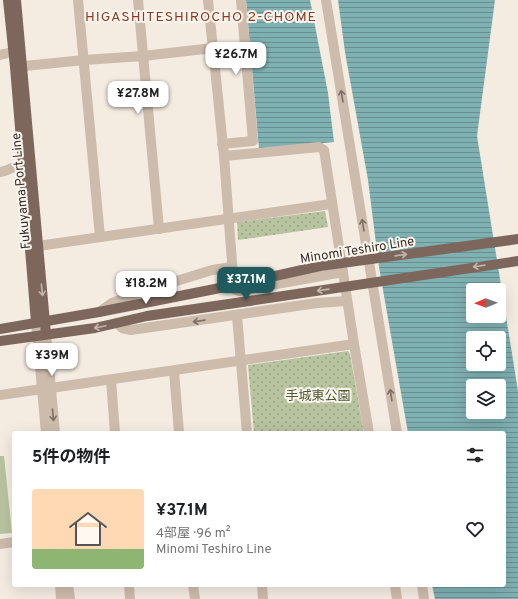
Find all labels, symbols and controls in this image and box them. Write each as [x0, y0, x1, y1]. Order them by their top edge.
district label: HIGASHITESHIROCHO 2-CHOME [85, 9, 317, 26]
pin: ¥26.7M [203, 42, 269, 76]
text: ¥26.7M [214, 47, 258, 63]
pin: ¥27.8M [105, 81, 171, 115]
text: ¥27.8M [117, 86, 159, 102]
one-way arrow [338, 90, 346, 103]
street label: Fukuyama Port Line [9, 132, 35, 250]
one-way arrow [359, 219, 367, 232]
street label: Minomi Teshiro Line [299, 234, 416, 268]
one-way arrow [394, 251, 407, 259]
one-way arrow [473, 262, 486, 270]
pin: ¥37.1M [213, 267, 279, 301]
pin: ¥18.2M [113, 271, 179, 305]
text: ¥37.1M [226, 272, 266, 288]
text: ¥18.2M [125, 276, 167, 292]
one-way arrow [38, 283, 45, 296]
north arrow [466, 283, 506, 323]
map controls [466, 283, 506, 419]
one-way arrow [317, 286, 330, 294]
one-way arrow [193, 317, 206, 325]
one-way arrow [94, 323, 107, 331]
button: locate [466, 331, 506, 371]
pin: ¥39M [28, 343, 76, 377]
text: ¥39M [35, 348, 69, 364]
button: layers [466, 379, 506, 419]
one-way arrow [386, 388, 394, 401]
park label: 手城東公園 [285, 389, 351, 405]
one-way arrow [50, 408, 57, 421]
icon: filters [464, 444, 486, 466]
text: 5件の物件 [32, 447, 110, 469]
text: ¥37.1M [156, 500, 208, 522]
icon: home [64, 505, 112, 553]
icon: heart [464, 518, 486, 540]
text: 4部屋 · 96 m² [156, 526, 230, 542]
text: Minomi Teshiro Line [156, 542, 271, 558]

